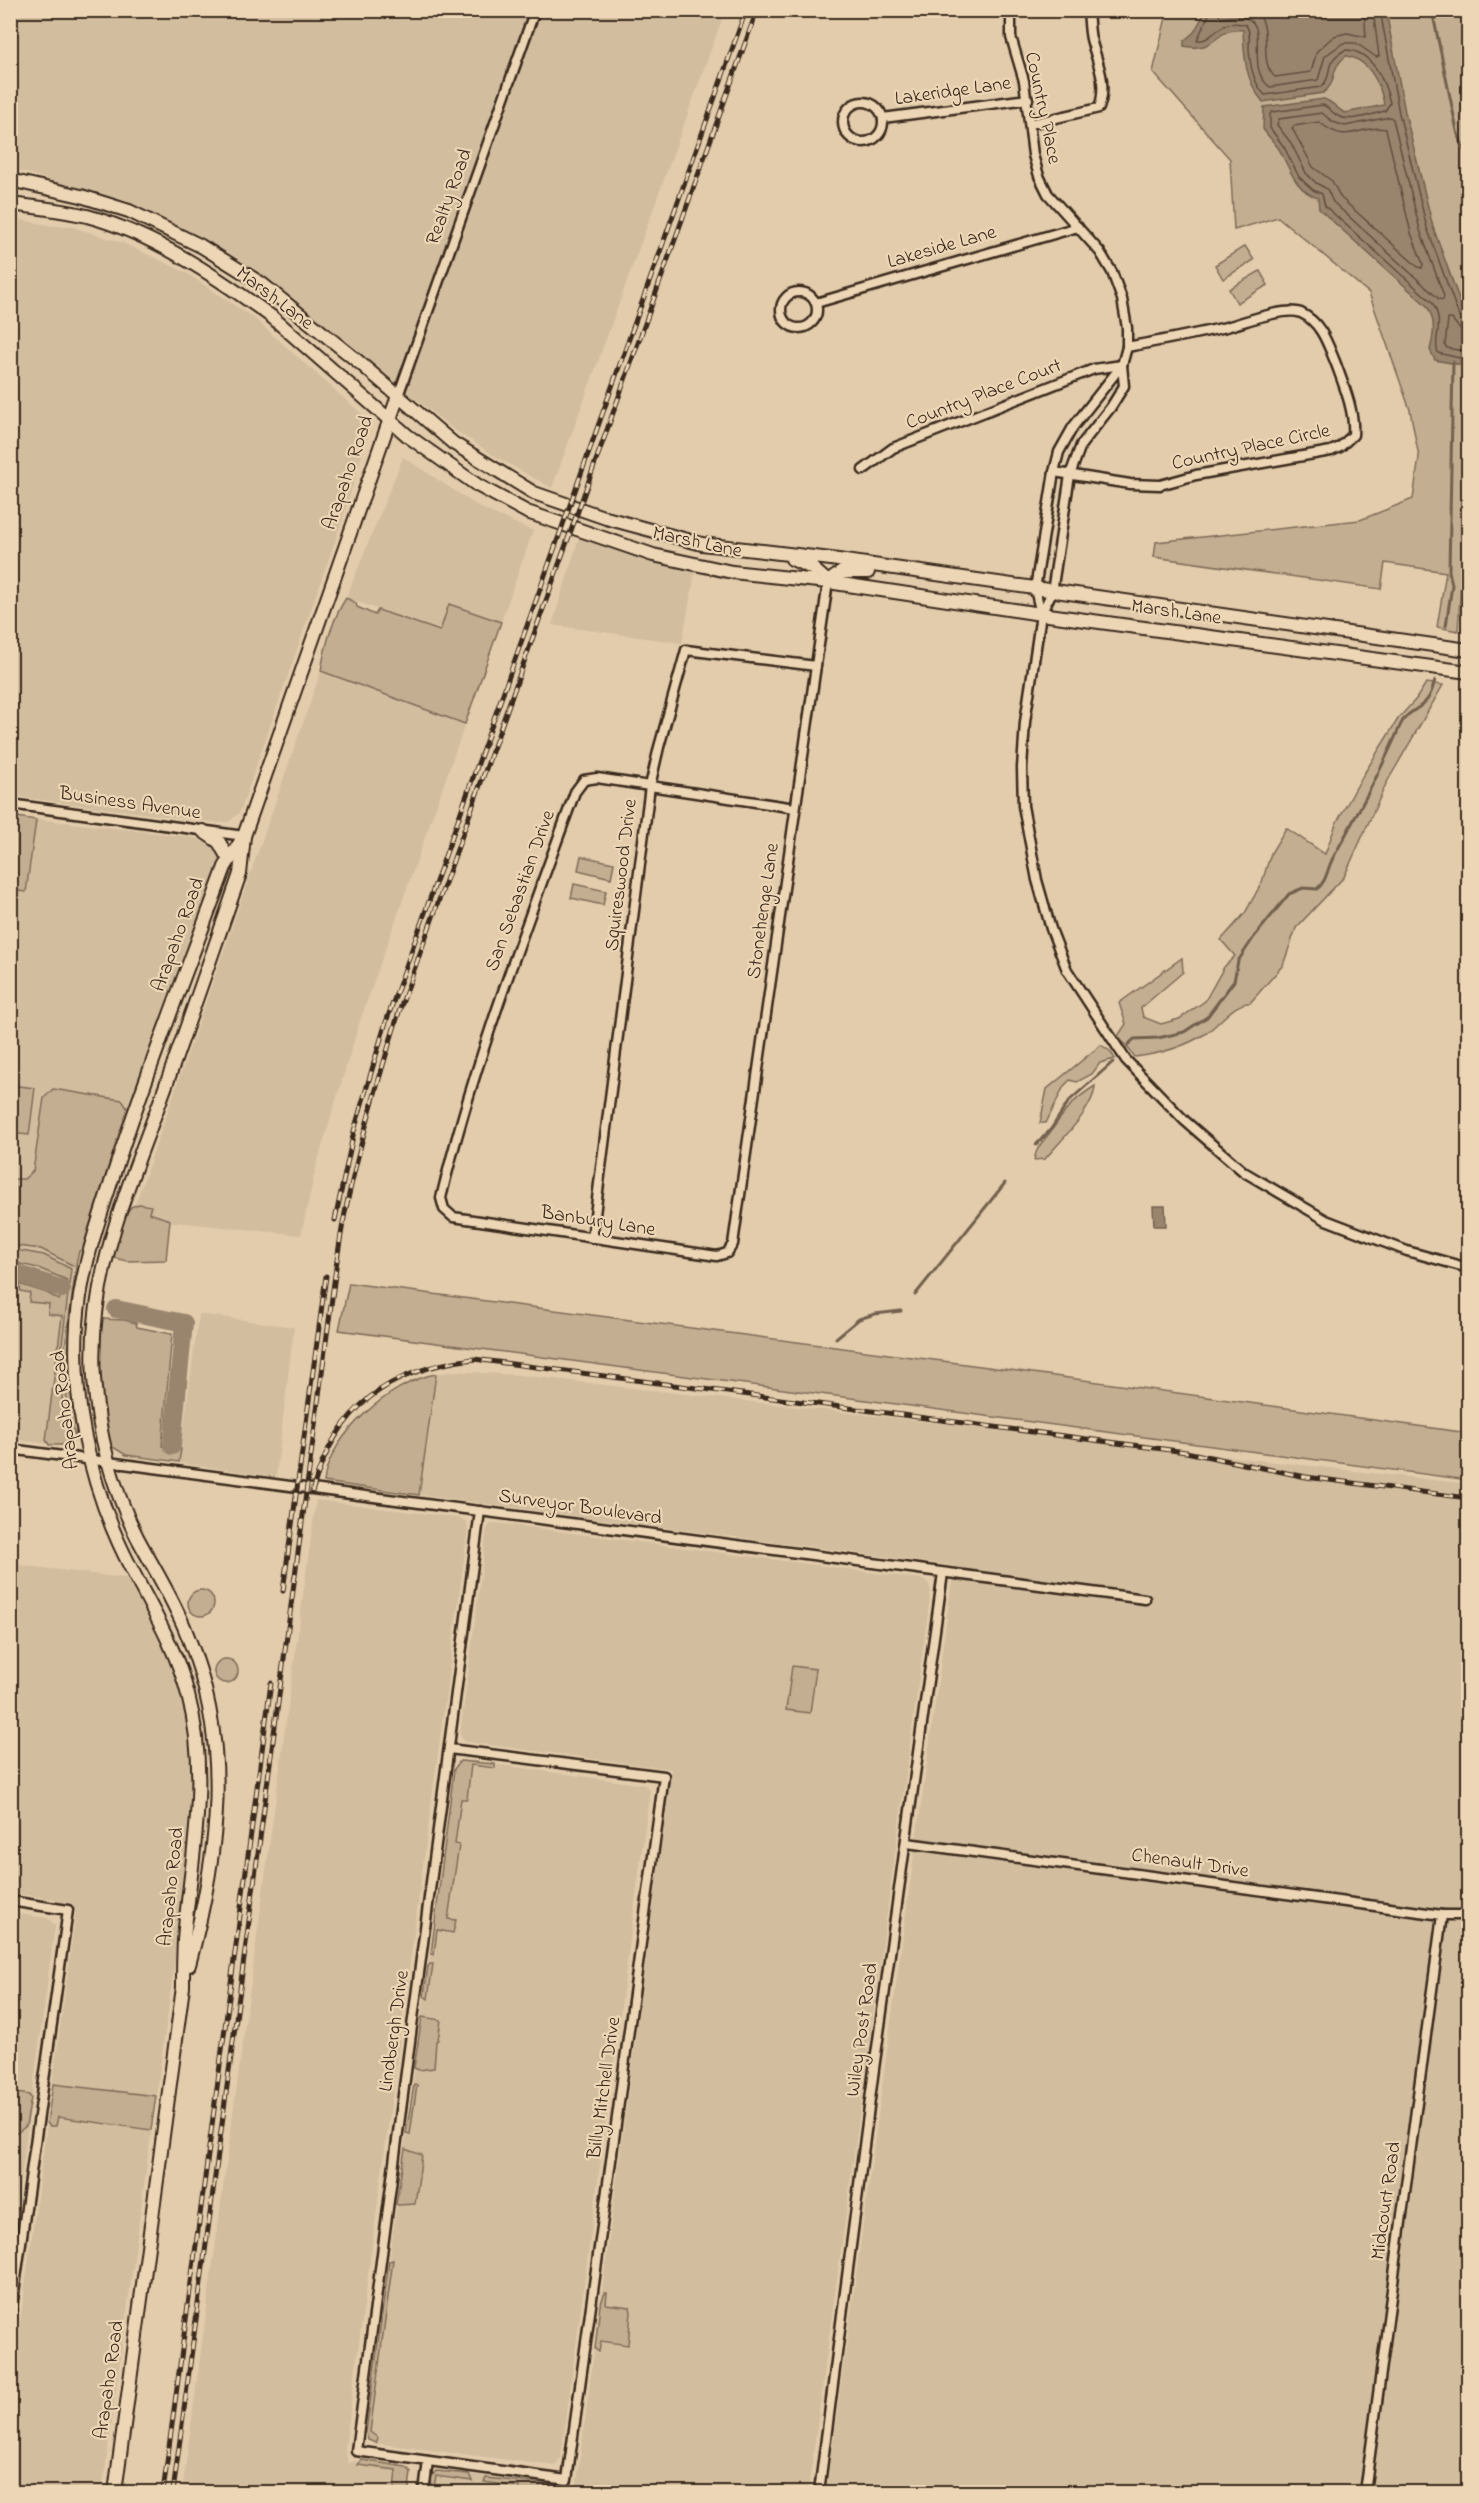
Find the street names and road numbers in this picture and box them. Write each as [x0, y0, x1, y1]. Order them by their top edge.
street label: Country Place [1016, 49, 1068, 167]
street label: Lakeridge Lane [893, 69, 1013, 115]
street label: Realty Road [419, 145, 481, 249]
street label: Lakeside Lane [884, 219, 1000, 277]
street label: Marsh Lane [229, 260, 319, 338]
street label: Country Place Court [902, 352, 1066, 438]
street label: Arapaho Road [316, 412, 382, 534]
street label: Country Place Circle [1169, 417, 1333, 479]
street label: Marsh Lane [650, 519, 744, 567]
street label: Marsh Lane [1129, 592, 1223, 634]
street label: Business Avenue [56, 780, 203, 828]
street label: Squireswood Drive [598, 797, 646, 953]
street label: San Sebastian Drive [478, 806, 564, 976]
street label: Stonehenge Lane [740, 841, 789, 981]
street label: Arapaho Road [145, 874, 213, 996]
street label: Banbury Lane [538, 1198, 657, 1245]
street label: Arapaho Road [44, 1349, 88, 1471]
street label: Surveyor Boulevard [497, 1482, 663, 1534]
street label: Arapaho Road [151, 1826, 193, 1948]
street label: Chenault Drive [1129, 1841, 1251, 1887]
street label: Wiley Post Road [839, 1961, 887, 2099]
street label: Lindbergh Drive [372, 1968, 419, 2094]
street label: Billy Mitchell Drive [581, 2015, 629, 2162]
street label: Midcourt Road [1364, 2140, 1410, 2262]
street label: Arapaho Road [87, 2319, 133, 2441]

